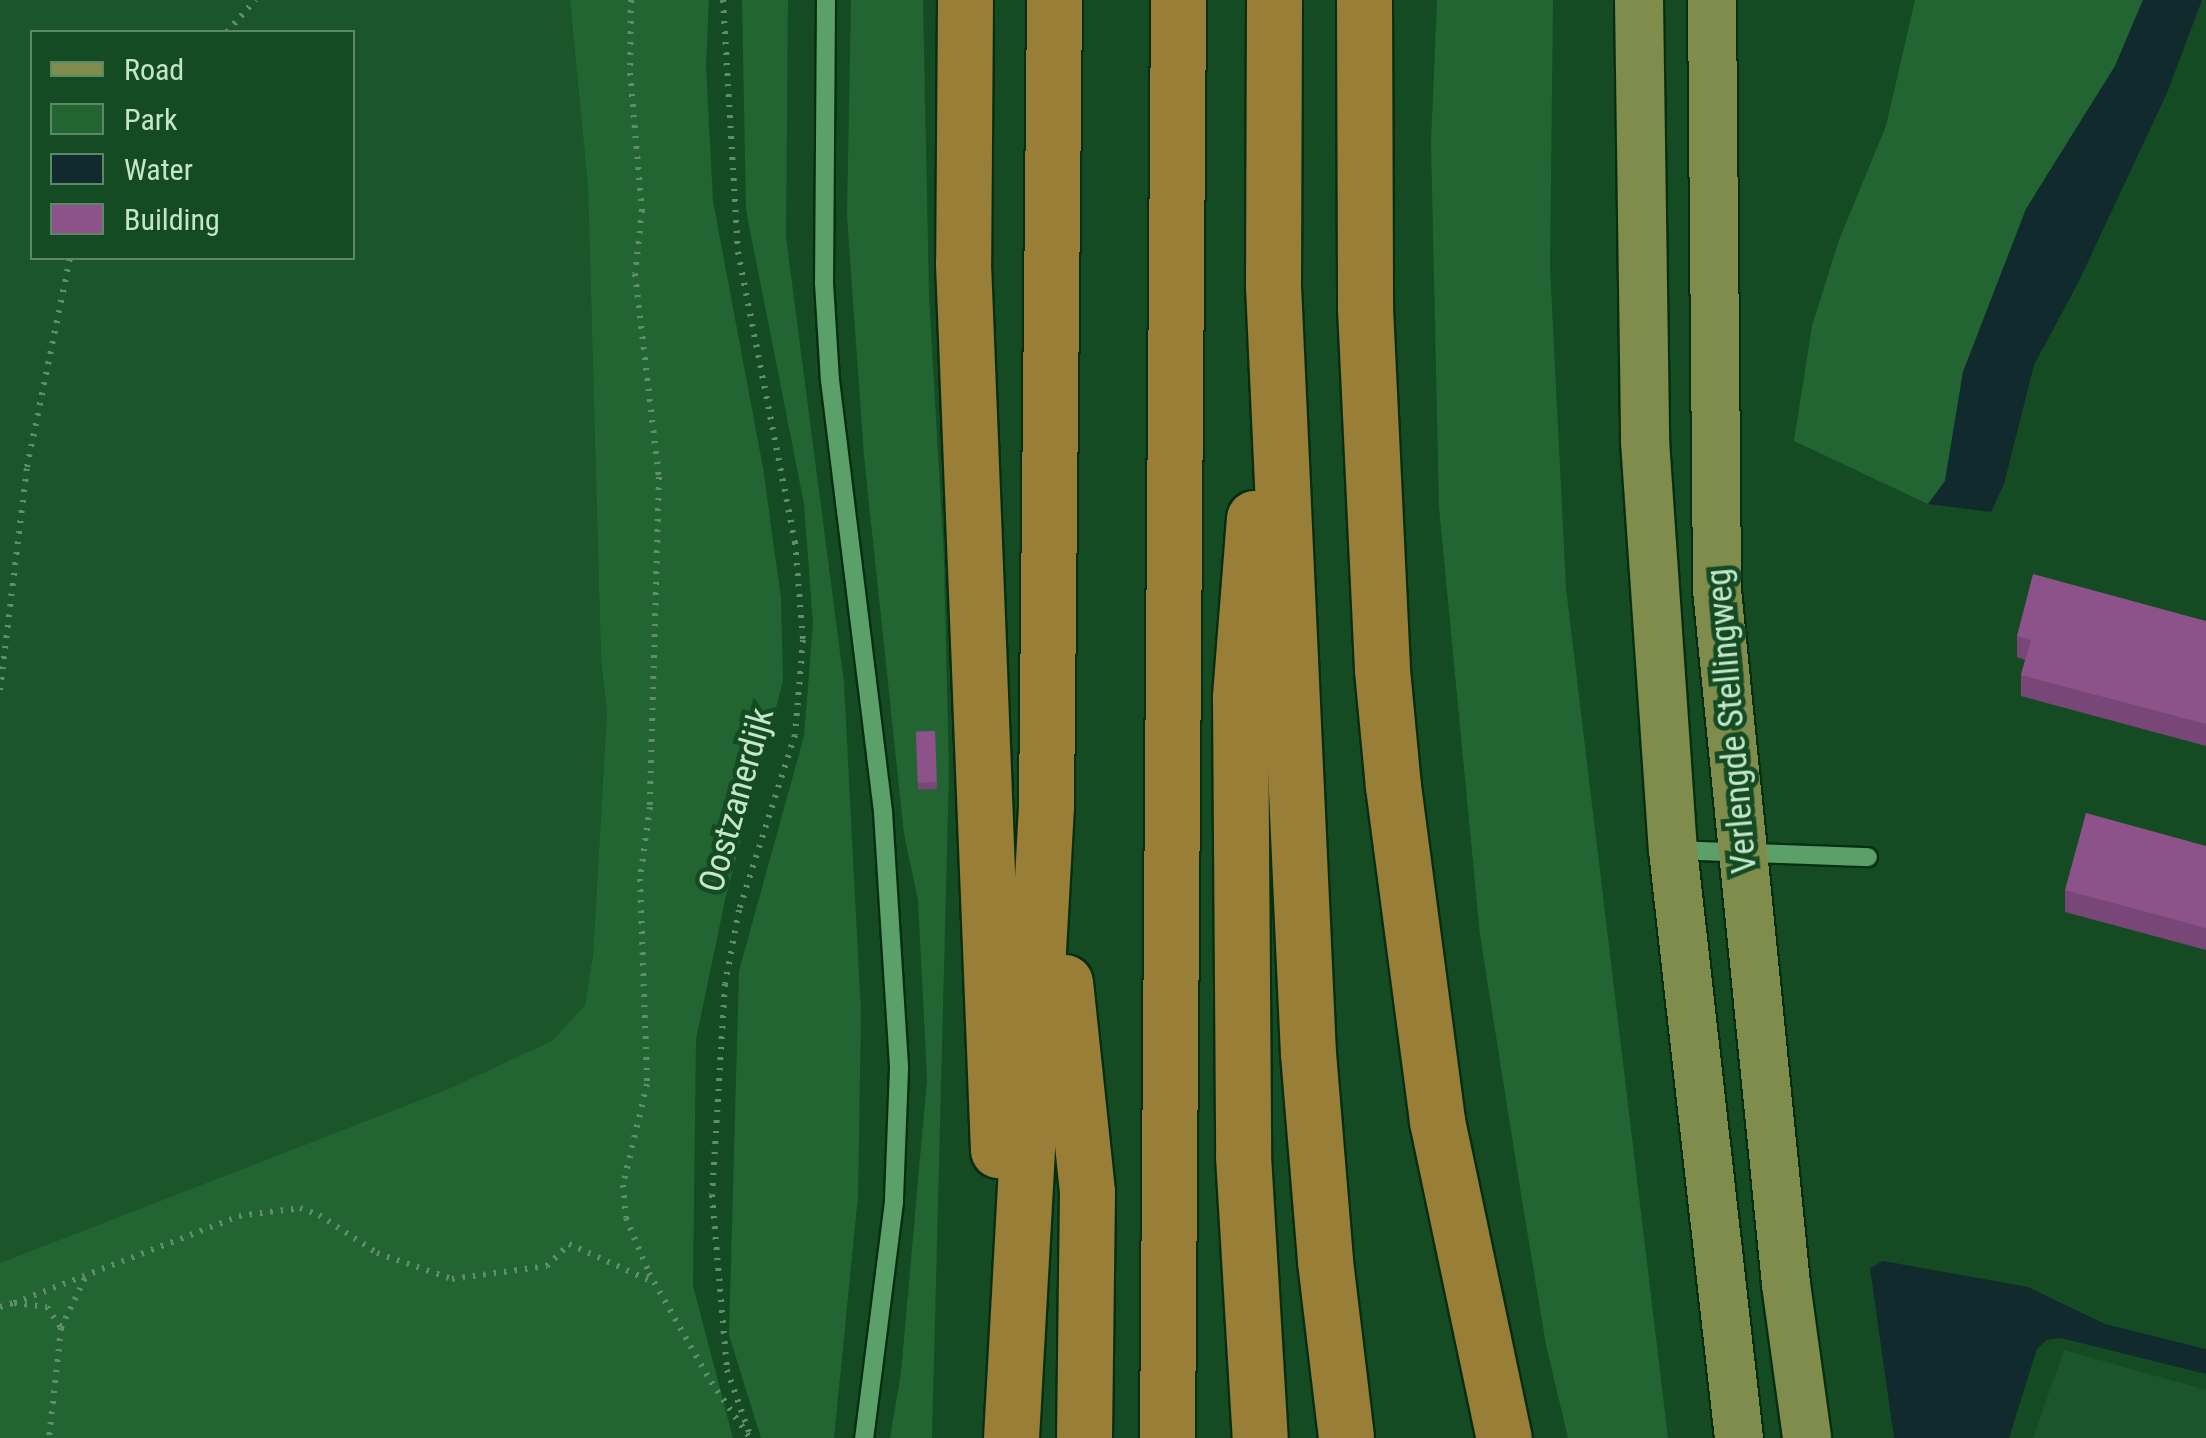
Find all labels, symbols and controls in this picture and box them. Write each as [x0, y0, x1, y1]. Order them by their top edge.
legend [30, 30, 355, 260]
text: Road [124, 52, 184, 87]
text: Park [124, 102, 178, 137]
text: Water [124, 152, 193, 187]
text: Building [124, 202, 220, 237]
street label: Verlengde Stellingweg [1698, 567, 1766, 875]
street label: Oostzanerdijk [691, 703, 783, 897]

